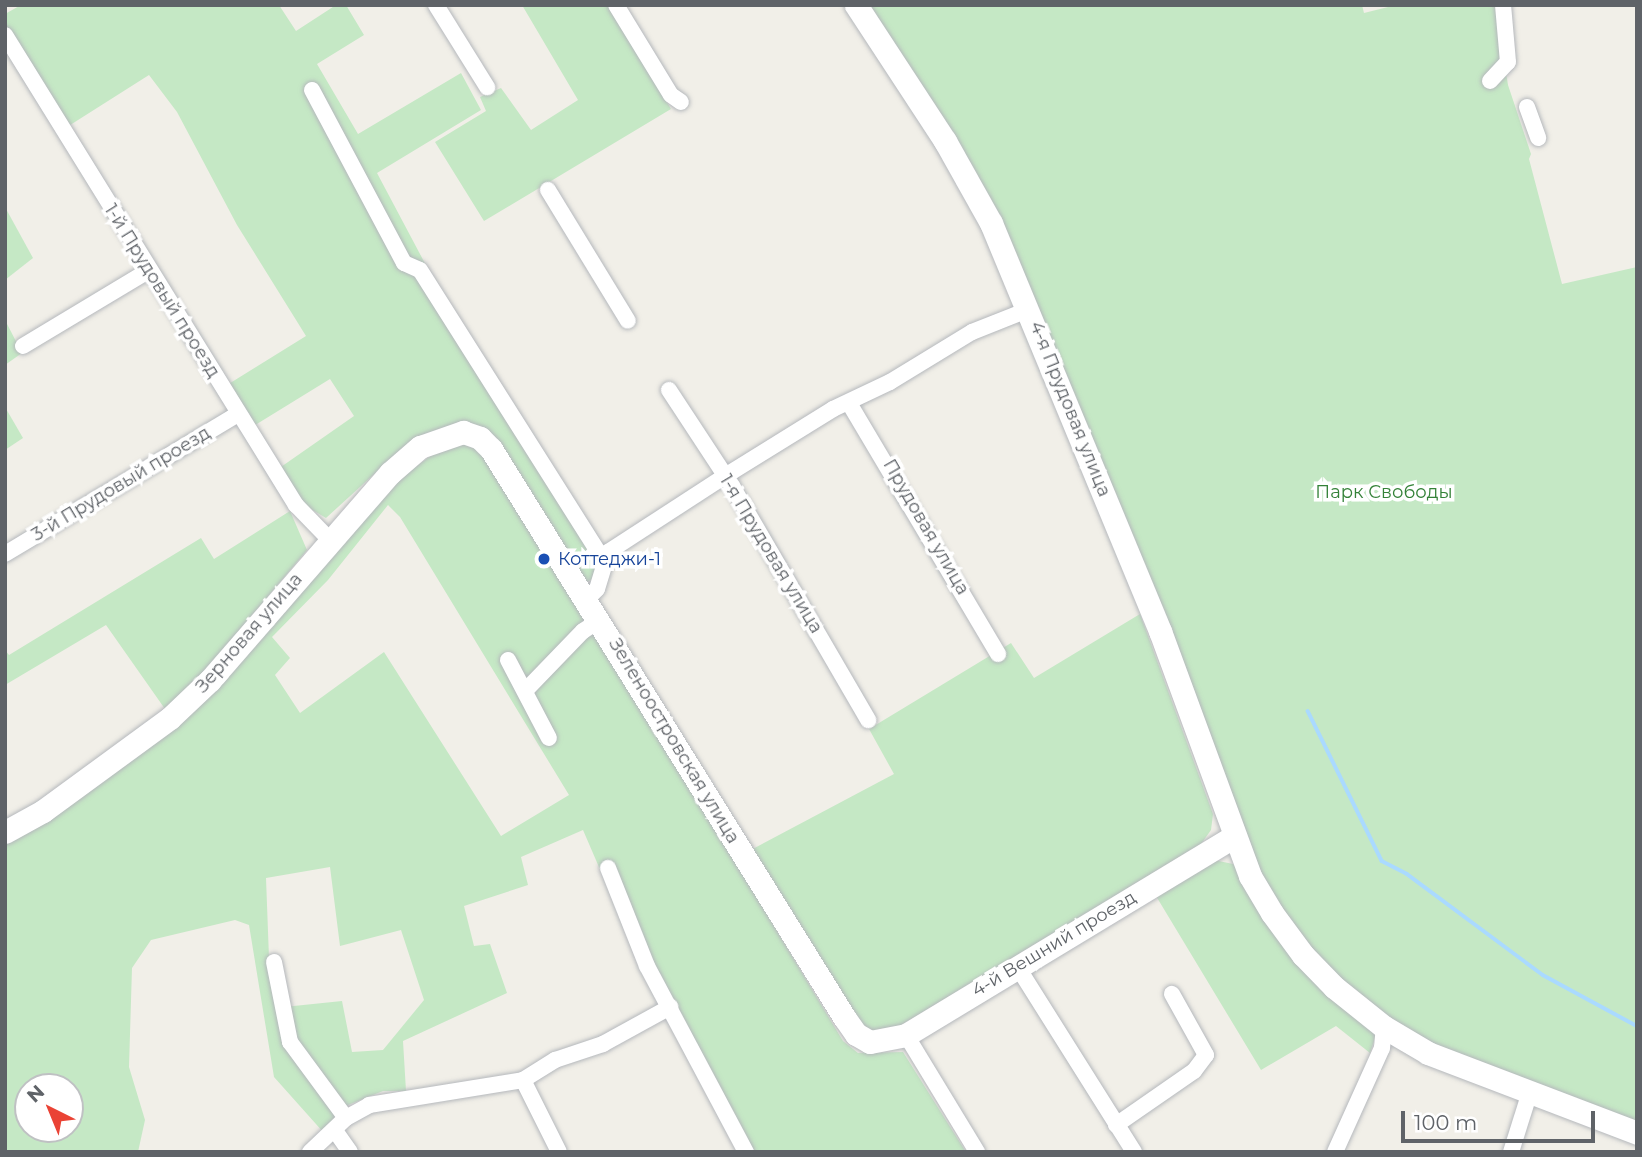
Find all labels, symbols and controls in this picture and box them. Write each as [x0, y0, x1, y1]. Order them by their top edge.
street label: 1-й Прудовый проезд [100, 200, 224, 382]
street label: 4-я Прудовая улица [1025, 318, 1115, 500]
street label: 3-й Прудовый проезд [28, 422, 214, 546]
street label: Прудовая улица [878, 455, 974, 599]
street label: 1-я Прудовая улица [715, 471, 827, 637]
park label: Парк Свободы [1315, 481, 1453, 503]
place label: Коттеджи-1 [558, 548, 661, 570]
marker: Коттеджи-1 [536, 551, 552, 567]
street label: Зерновая улица [191, 569, 307, 697]
street label: Зеленоостровская улица [604, 634, 744, 848]
street label: 4-й Вешний проезд [968, 886, 1140, 1002]
north arrow [14, 1073, 84, 1143]
text: N [22, 1080, 49, 1107]
scale bar [1404, 1098, 1598, 1142]
text: 100 m [1414, 1110, 1477, 1135]

